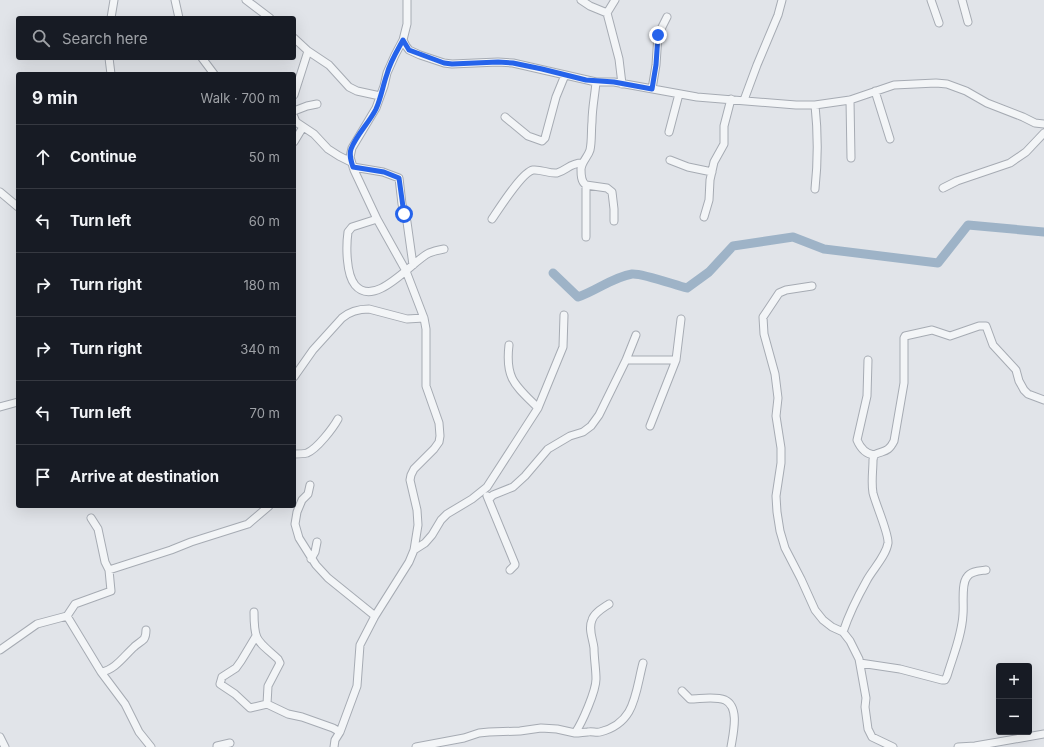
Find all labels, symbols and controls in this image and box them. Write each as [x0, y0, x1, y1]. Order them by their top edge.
search box [16, 16, 296, 60]
route end [649, 26, 667, 44]
icon: search [30, 27, 52, 49]
text: Search here [62, 29, 148, 48]
text: 9 min [32, 88, 78, 108]
text: Walk · 700 m [201, 90, 280, 106]
icon: ahead [32, 146, 54, 168]
text: Continue [70, 147, 137, 166]
text: 50 m [249, 149, 280, 165]
route start [395, 205, 413, 223]
icon: left [32, 210, 54, 232]
text: Turn left [70, 211, 131, 230]
text: 60 m [249, 213, 280, 229]
icon: right [32, 274, 54, 296]
text: Turn right [70, 275, 142, 294]
text: 180 m [243, 277, 280, 293]
icon: right [32, 338, 54, 360]
text: Turn right [70, 339, 142, 358]
text: 340 m [240, 341, 280, 357]
icon: left [32, 402, 54, 424]
text: Turn left [70, 403, 131, 422]
text: 70 m [250, 405, 280, 421]
icon: arrive [32, 466, 54, 488]
text: Arrive at destination [70, 467, 219, 486]
map controls [996, 663, 1032, 735]
button: + [996, 663, 1032, 699]
button: − [996, 699, 1032, 735]

